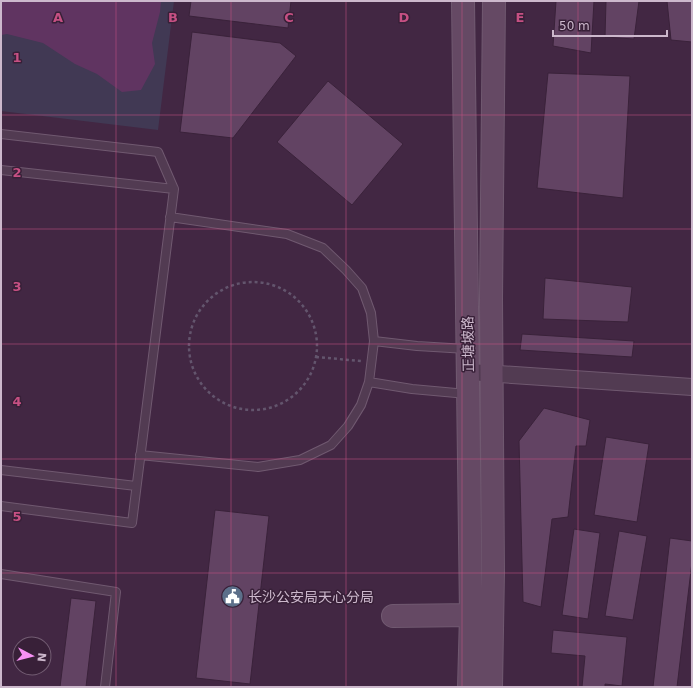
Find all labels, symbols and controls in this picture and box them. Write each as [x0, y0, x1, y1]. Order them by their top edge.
text: A [53, 10, 63, 25]
text: B [168, 10, 178, 25]
text: C [284, 10, 294, 25]
text: D [399, 10, 410, 25]
text: E [516, 10, 524, 25]
scale bar [553, 12, 667, 38]
text: 50 m [559, 19, 590, 33]
text: 1 [12, 50, 22, 65]
text: 2 [12, 165, 22, 180]
text: 3 [12, 279, 22, 294]
street label: 正塘坡路 [460, 316, 476, 372]
text: 4 [12, 394, 22, 409]
text: 5 [12, 509, 22, 524]
public building icon: 长沙公安局天心分局 [219, 584, 245, 610]
place label: 长沙公安局天心分局 [248, 589, 374, 605]
north arrow [12, 636, 52, 676]
text: N [34, 652, 48, 663]

